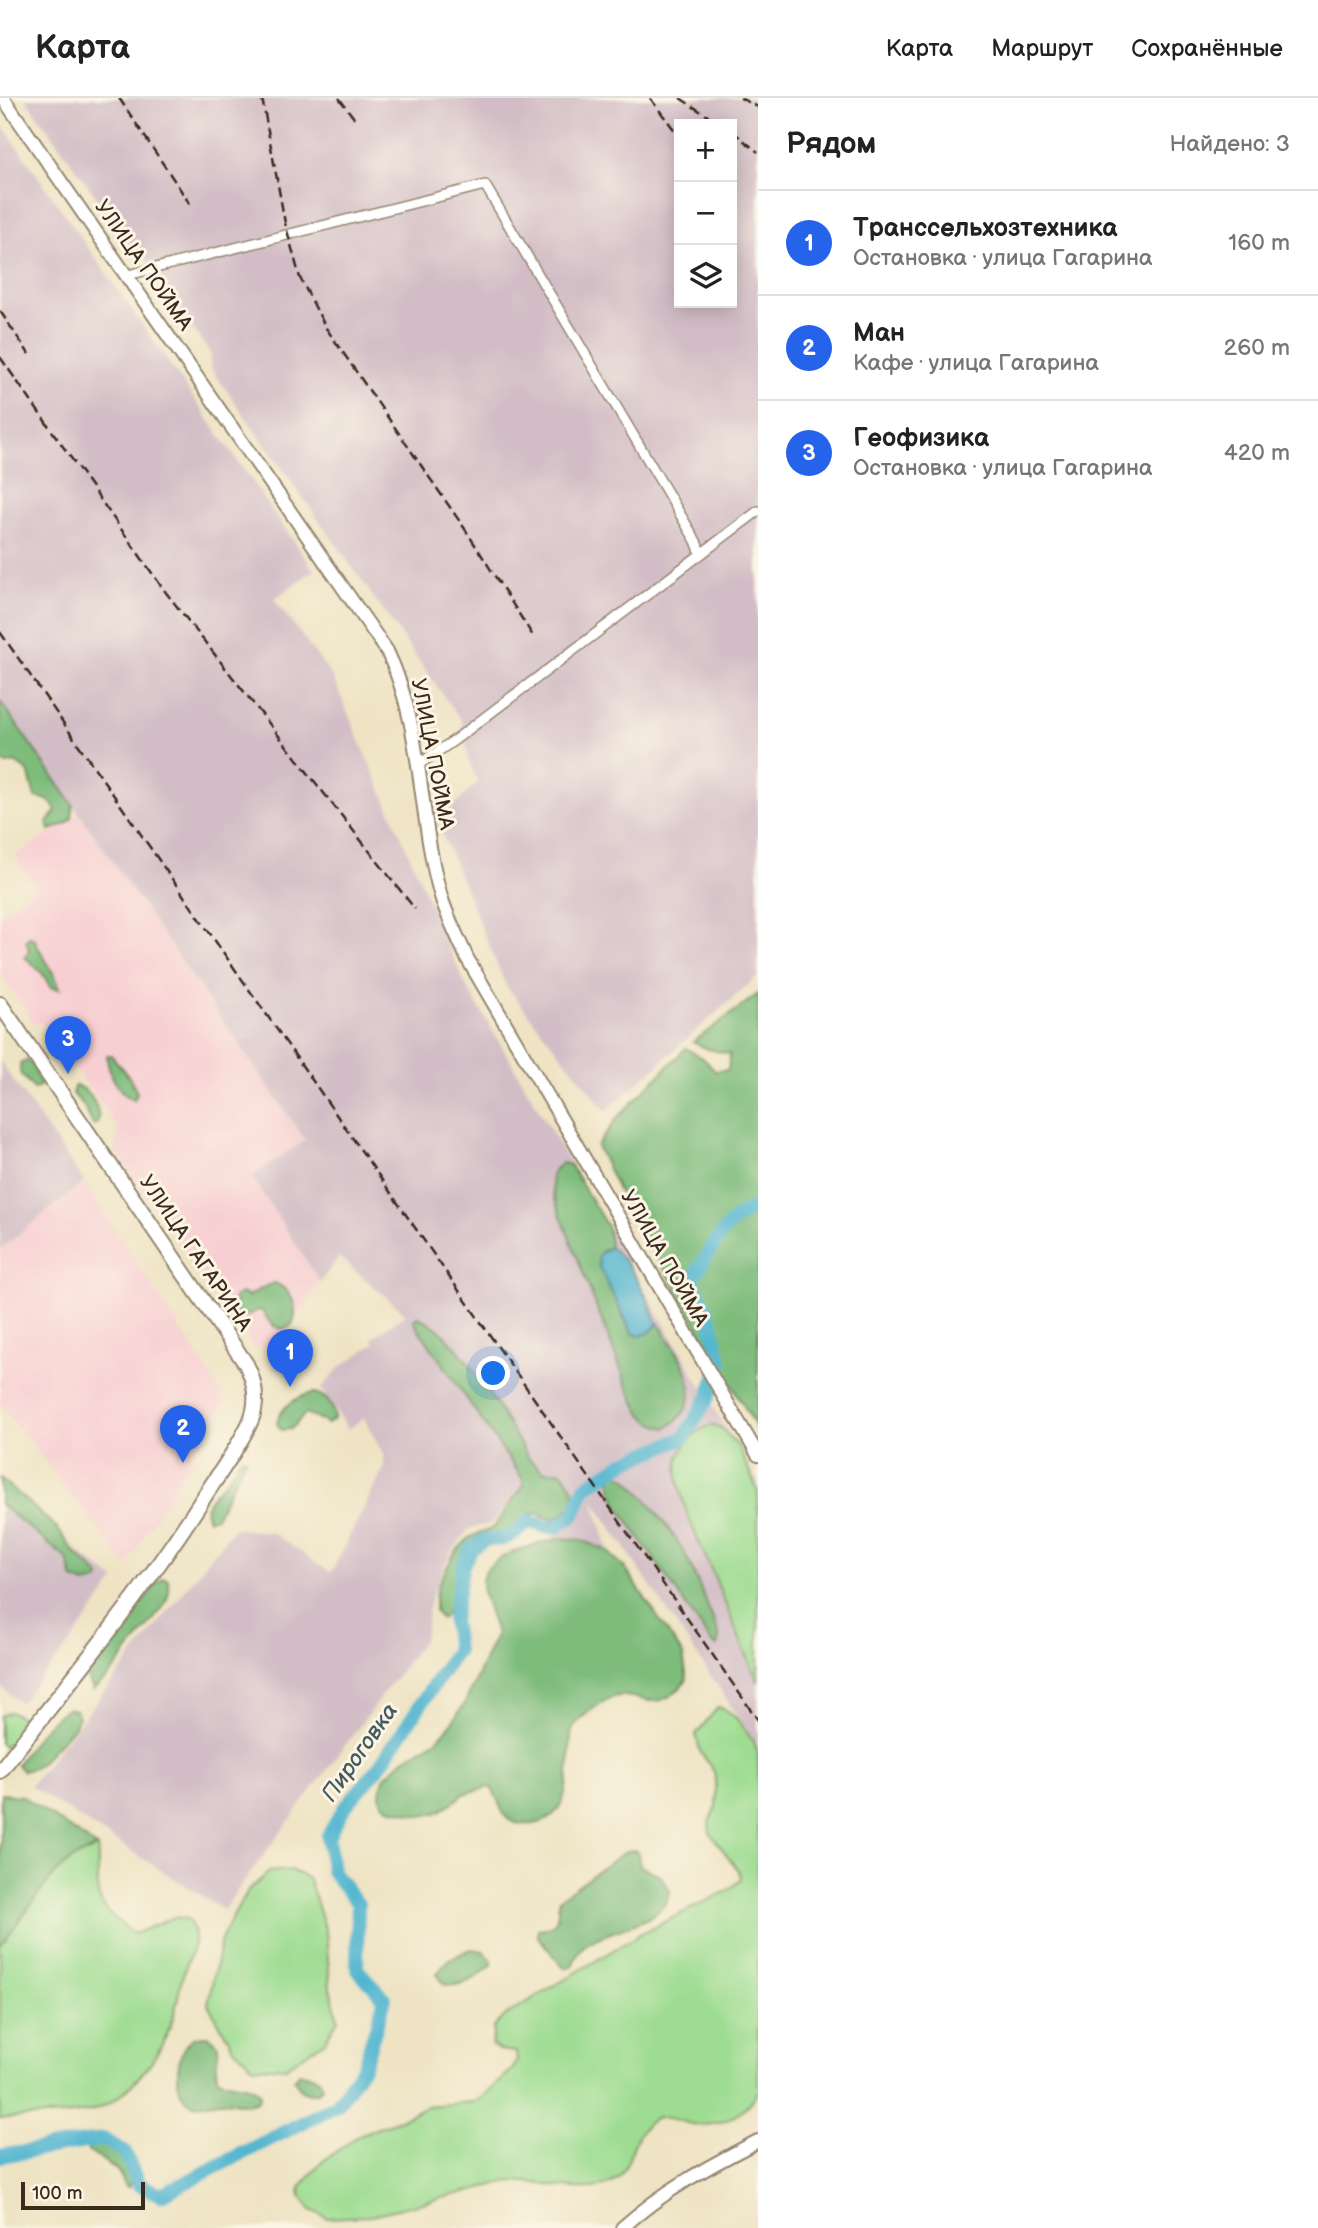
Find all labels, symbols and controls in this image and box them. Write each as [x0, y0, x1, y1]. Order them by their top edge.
text: Карта [35, 28, 130, 68]
text: Карта [886, 34, 953, 63]
text: Маршрут [991, 34, 1093, 63]
text: Сохранённые [1131, 34, 1283, 63]
map controls [674, 119, 737, 308]
button: + [674, 119, 737, 182]
text: Рядом [786, 126, 876, 162]
text: Найдено: 3 [1169, 130, 1290, 158]
button: − [674, 182, 737, 245]
street label: УЛИЦА ПОЙМА [89, 195, 198, 336]
text: Транссельхозтехника [853, 213, 1117, 244]
text: 1 [804, 229, 814, 257]
text: 160 m [1228, 229, 1290, 257]
text: Остановка · улица Гагарина [853, 244, 1153, 272]
button: layers [674, 245, 737, 308]
text: Ман [853, 318, 905, 349]
text: 2 [802, 334, 816, 362]
text: 260 m [1224, 334, 1290, 362]
text: Кафе · улица Гагарина [853, 349, 1099, 377]
text: Геофизика [853, 423, 989, 454]
text: 3 [802, 439, 816, 467]
text: 420 m [1224, 439, 1290, 467]
text: Остановка · улица Гагарина [853, 454, 1153, 482]
street label: УЛИЦА ПОЙМА [406, 676, 459, 832]
pin: 3 [45, 1016, 91, 1074]
street label: УЛИЦА ГАГАРИНА [134, 1170, 257, 1336]
street label: УЛИЦА ПОЙМА [615, 1185, 714, 1331]
pin: 1 [267, 1329, 313, 1387]
your location [476, 1356, 510, 1390]
pin: 2 [160, 1405, 206, 1463]
water label: Пироговка [316, 1698, 404, 1807]
scale bar [21, 2179, 145, 2211]
text: 100 m [32, 2182, 83, 2205]

